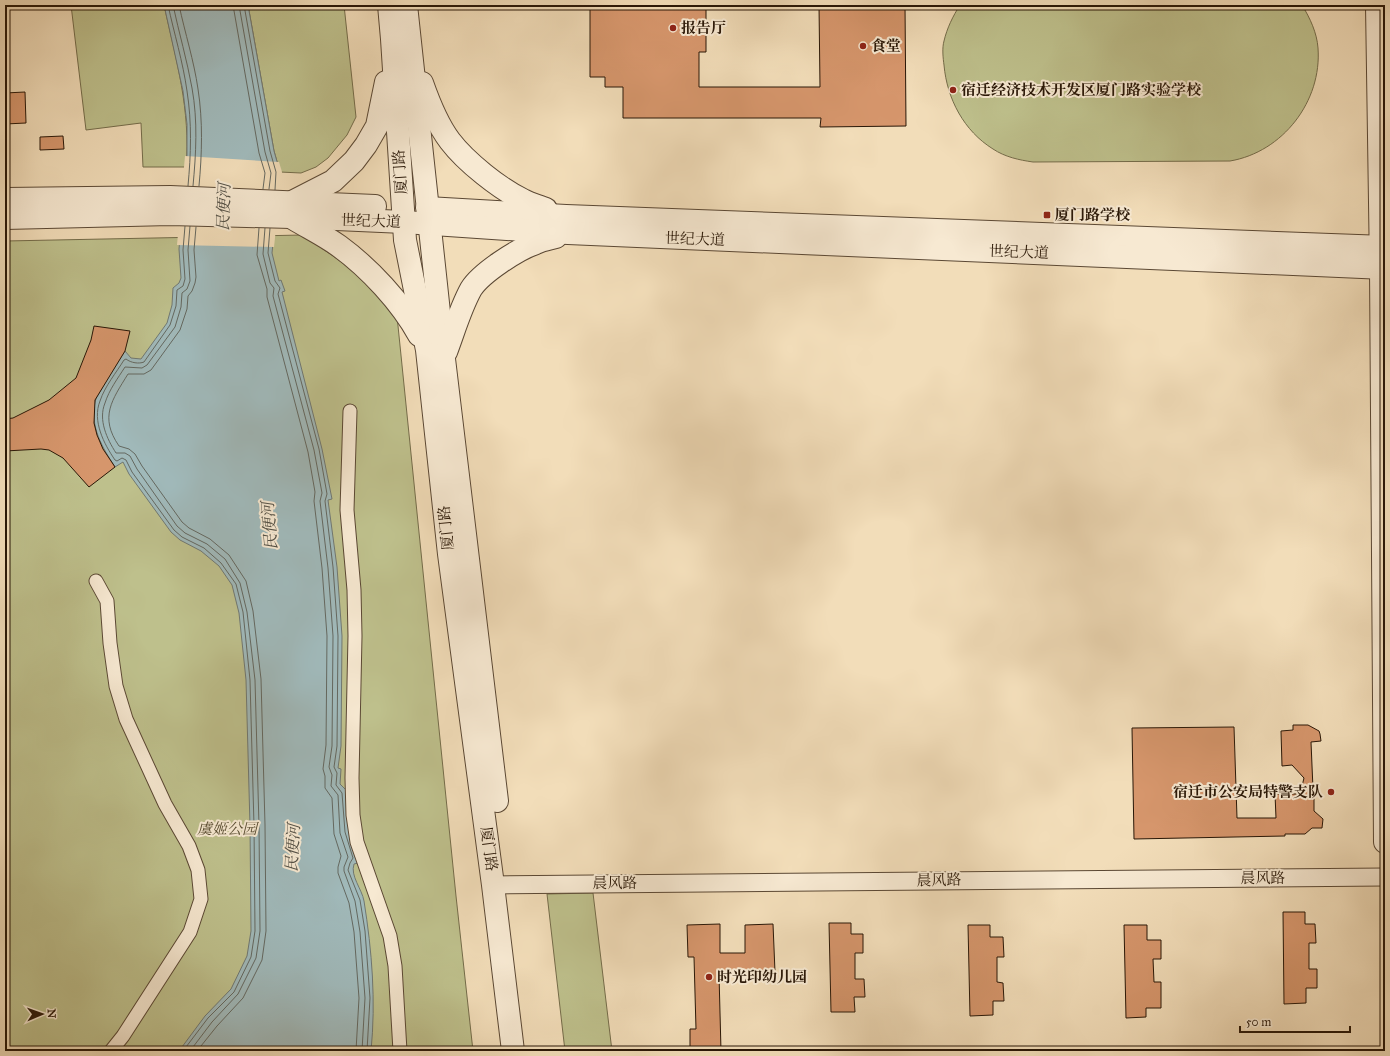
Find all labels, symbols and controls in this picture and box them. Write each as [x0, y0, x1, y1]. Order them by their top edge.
place label: 报告厅 [681, 19, 726, 37]
marker: 报告厅 [668, 23, 678, 33]
place label: 食堂 [871, 37, 901, 55]
marker: 食堂 [858, 41, 868, 51]
place label: 宿迁经济技术开发区厦门路实验学校 [961, 81, 1202, 99]
marker: 宿迁经济技术开发区厦门路实验学校 [948, 85, 958, 95]
street label: 厦门路 [389, 149, 411, 195]
water label: 民便河 [213, 180, 234, 231]
place label: 厦门路学校 [1055, 206, 1131, 224]
marker: 厦门路学校 [1042, 210, 1052, 220]
street label: 世纪大道 [341, 211, 401, 231]
street label: 世纪大道 [665, 229, 725, 249]
street label: 世纪大道 [989, 242, 1049, 262]
water label: 民便河 [258, 498, 281, 551]
street label: 厦门路 [435, 505, 457, 551]
place label: 宿迁市公安局特警支队 [1173, 783, 1323, 801]
marker: 宿迁市公安局特警支队 [1326, 787, 1336, 797]
park label: 虞姬公园 [197, 820, 259, 838]
water label: 民便河 [282, 821, 303, 872]
street label: 厦门路 [477, 825, 501, 873]
street label: 晨风路 [1240, 869, 1286, 887]
street label: 晨风路 [916, 871, 962, 889]
street label: 晨风路 [592, 874, 638, 892]
place label: 时光印幼儿园 [717, 968, 807, 986]
marker: 时光印幼儿园 [704, 972, 714, 982]
north arrow [22, 994, 62, 1034]
scale bar [1240, 1008, 1350, 1034]
text: N [45, 1009, 58, 1019]
text: 50 m [1246, 1015, 1271, 1029]

